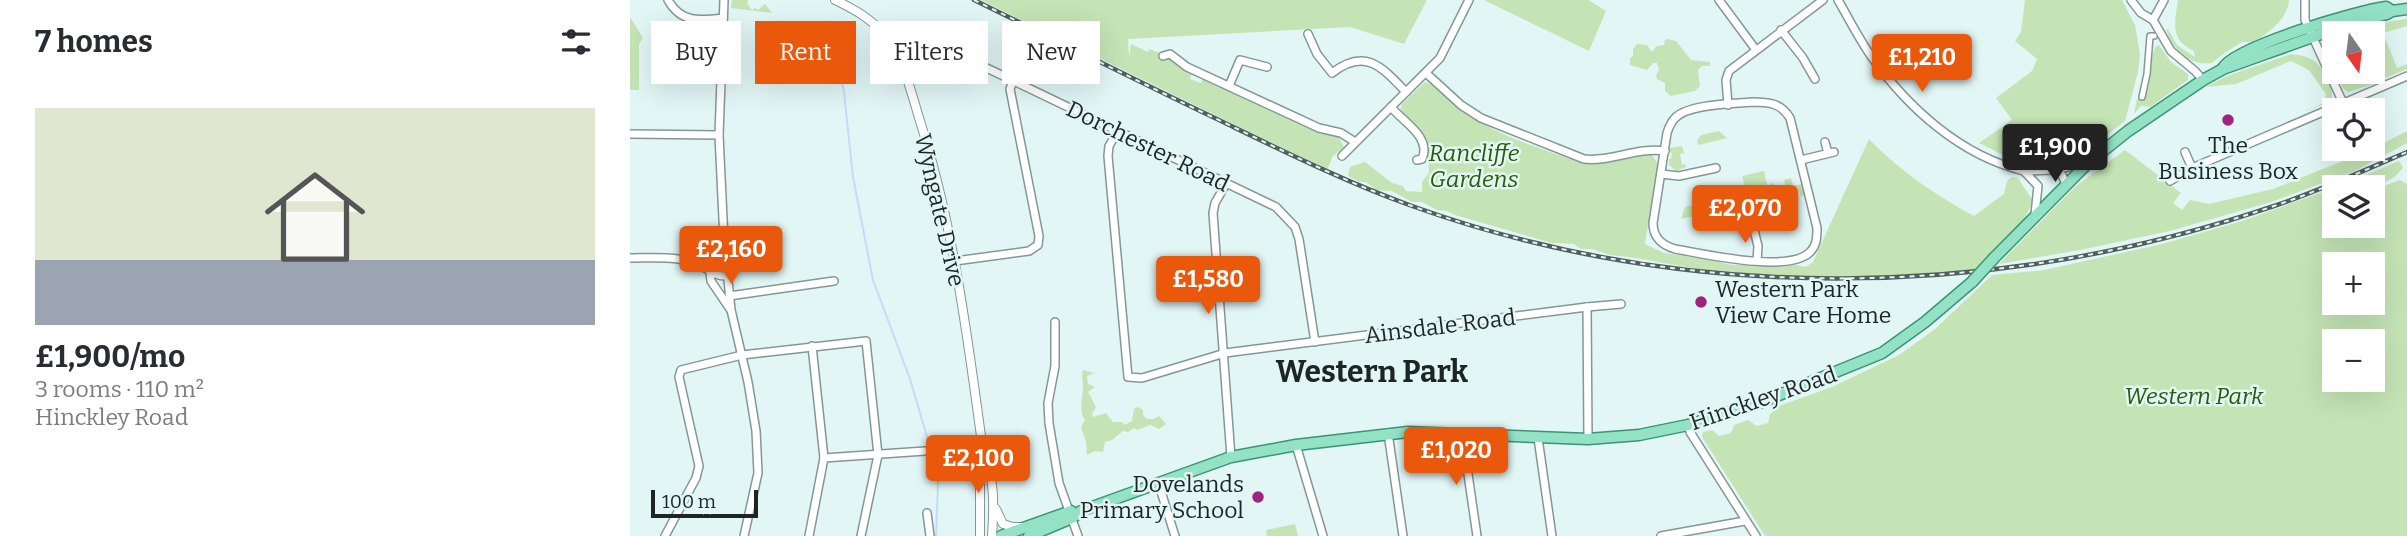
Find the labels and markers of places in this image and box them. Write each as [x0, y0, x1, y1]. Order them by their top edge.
pin: £1,210 [1865, 34, 1979, 94]
marker: The Business Box [2220, 112, 2236, 128]
pin: £1,900 [1998, 124, 2112, 184]
place label: The Business Box [2158, 131, 2298, 185]
pin: £2,070 [1688, 186, 1802, 245]
pin: £2,160 [674, 226, 788, 286]
pin: £1,580 [1151, 256, 1265, 316]
place label: Western Park View Care Home [1715, 275, 1891, 329]
marker: Western Park View Care Home [1693, 294, 1709, 310]
pin: £1,020 [1399, 428, 1513, 487]
pin: £2,100 [921, 435, 1035, 495]
place label: Dovelands Primary School [1080, 470, 1244, 524]
marker: Dovelands Primary School [1250, 489, 1266, 505]

